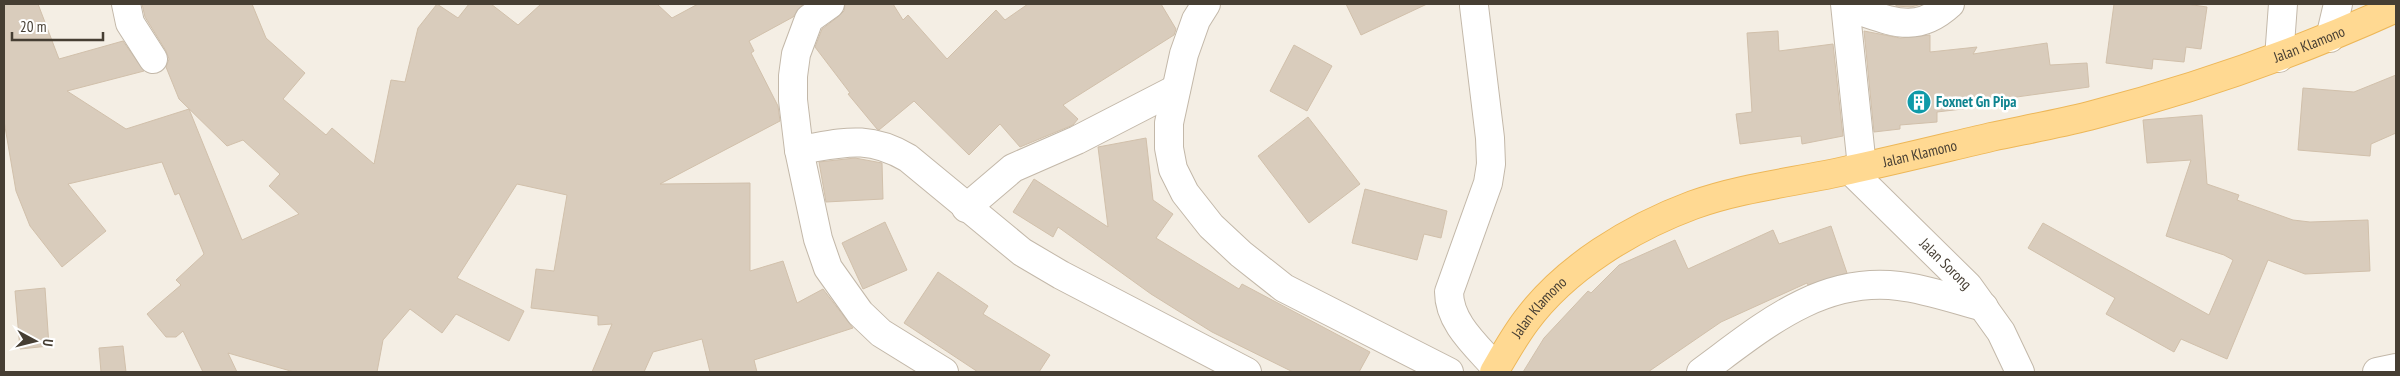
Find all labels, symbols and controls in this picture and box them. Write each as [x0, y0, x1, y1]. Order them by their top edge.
scale bar [12, 10, 104, 42]
text: 20 m [20, 17, 46, 36]
street label: Jalan Klamono [2270, 21, 2348, 67]
building icon: Foxnet Gn Pipa [1906, 89, 1932, 115]
place label: Foxnet Gn Pipa [1936, 92, 2016, 111]
street label: Jalan Klamono [1880, 135, 1959, 171]
street label: Jalan Sorong [1915, 233, 1976, 293]
street label: Jalan Klamono [1506, 272, 1570, 342]
north arrow [10, 316, 60, 366]
text: U [39, 338, 57, 347]

